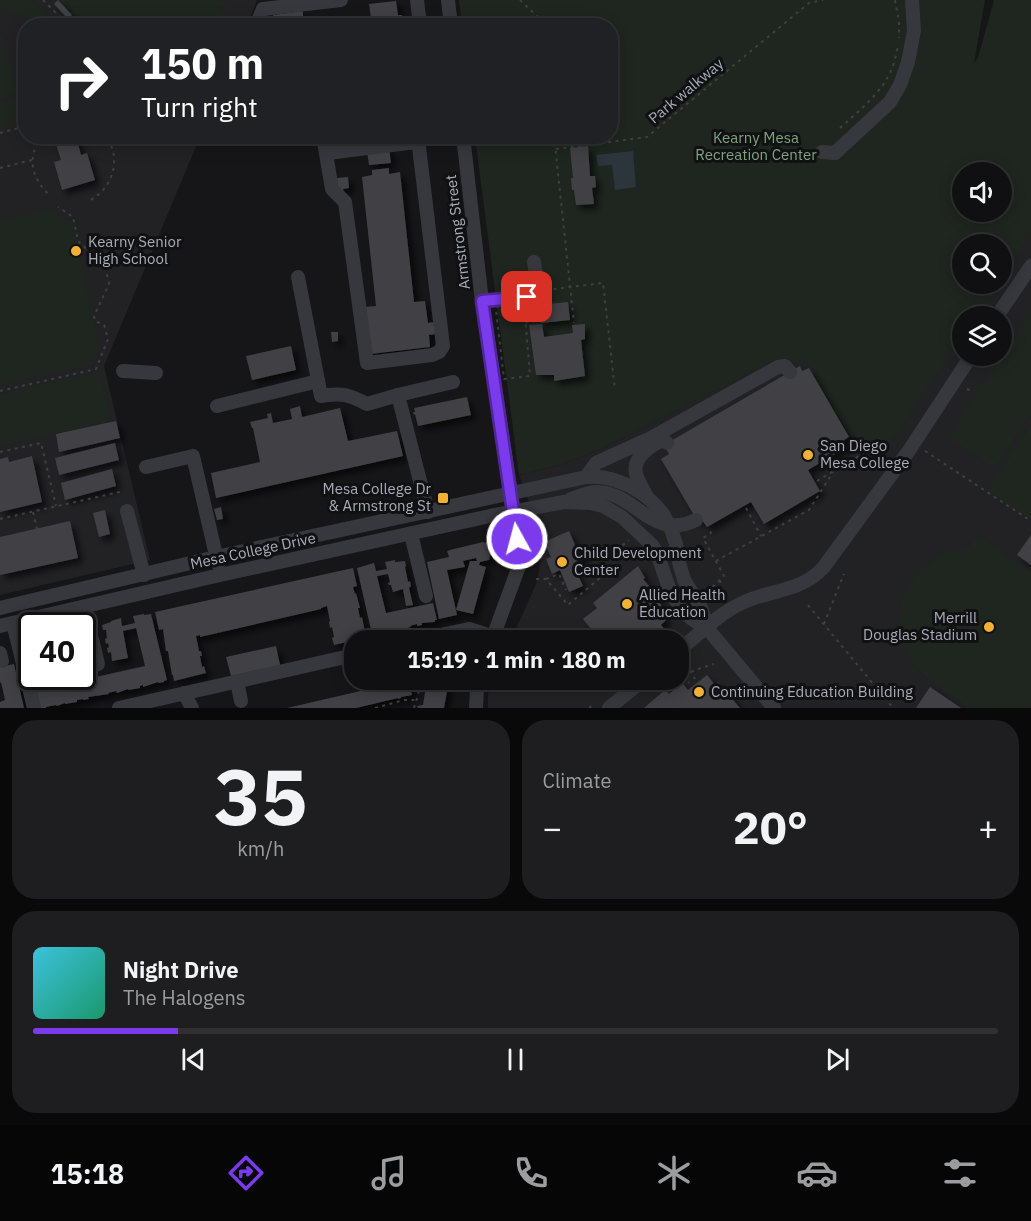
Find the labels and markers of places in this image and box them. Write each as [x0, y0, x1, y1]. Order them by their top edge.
place label: Kearny Senior High School [88, 232, 182, 268]
marker: Kearny Senior High School [69, 244, 83, 258]
pin [501, 271, 552, 322]
place label: San Diego Mesa College [820, 436, 909, 472]
marker: San Diego Mesa College [801, 448, 815, 462]
place label: Mesa College Dr & Armstrong St [323, 479, 431, 515]
marker: Mesa College Dr & Armstrong St [436, 491, 450, 505]
place label: Child Development Center [574, 543, 702, 579]
marker: Child Development Center [555, 555, 569, 569]
place label: Allied Health Education [639, 585, 726, 621]
marker: Allied Health Education [620, 597, 634, 611]
place label: Merrill Douglas Stadium [863, 608, 977, 644]
marker: Merrill Douglas Stadium [982, 620, 996, 634]
place label: Continuing Education Building [711, 682, 913, 701]
marker: Continuing Education Building [692, 685, 706, 699]

